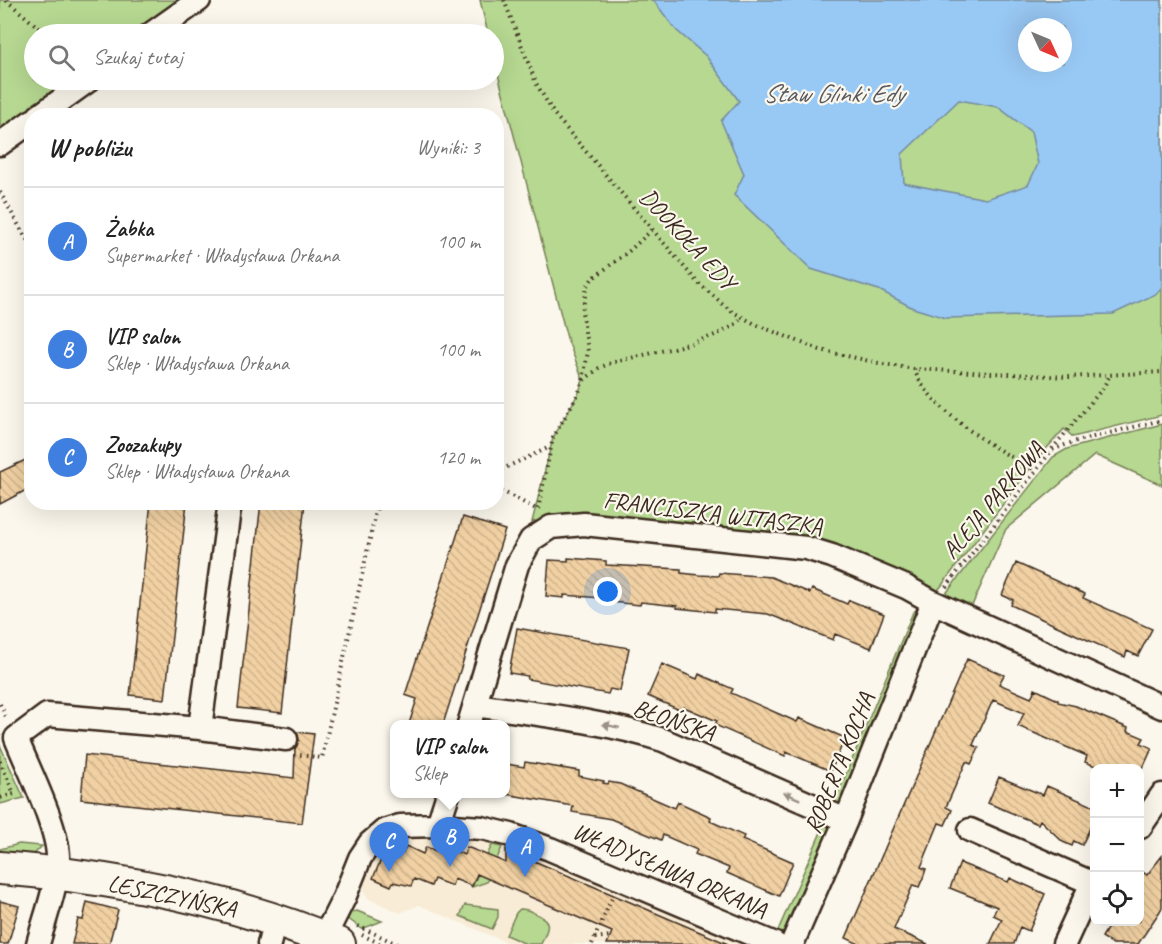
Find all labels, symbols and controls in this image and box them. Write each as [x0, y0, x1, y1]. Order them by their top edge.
north arrow [1018, 18, 1072, 72]
search box [24, 24, 504, 90]
icon: search [45, 41, 78, 74]
text: Szukaj tutaj [93, 43, 183, 71]
water label: Staw Glinki Edy [763, 77, 907, 110]
text: W pobliżu [48, 131, 131, 164]
text: Wyniki: 3 [417, 135, 480, 160]
street label: DOOKOŁA EDY [633, 182, 745, 299]
text: Żabka [105, 215, 153, 243]
text: A [62, 229, 73, 254]
text: 100 m [437, 229, 480, 254]
text: Supermarket · Władysława Orkana [105, 243, 339, 268]
text: VIP salon [105, 323, 180, 351]
text: B [62, 337, 73, 362]
text: 100 m [437, 337, 480, 362]
text: Sklep · Władysława Orkana [105, 351, 289, 376]
text: Zoozakupy [105, 431, 180, 459]
street label: ALEJA PARKOWA [935, 434, 1051, 565]
text: C [63, 445, 72, 470]
text: 120 m [437, 445, 480, 470]
text: Sklep · Władysława Orkana [105, 459, 289, 484]
street label: FRANCISZKA WITASZKA [602, 485, 825, 541]
your location [593, 577, 622, 606]
street label: ROBERTA KOCHA [797, 687, 881, 838]
street label: BŁOŃSKA [629, 692, 719, 748]
popup [390, 720, 510, 798]
one-way arrow [601, 721, 620, 730]
text: VIP salon [413, 733, 487, 761]
text: Sklep [413, 761, 447, 786]
map controls [1090, 764, 1144, 926]
button: + [1090, 764, 1144, 818]
one-way arrow [783, 791, 801, 800]
street label: WŁADYSŁAWA ORKANA [569, 816, 772, 925]
pin: B [430, 818, 470, 867]
button: − [1090, 818, 1144, 872]
pin: C [370, 822, 408, 872]
pin: A [506, 828, 544, 877]
street label: LESZCZYŃSKA [105, 868, 240, 924]
button: locate [1090, 872, 1144, 926]

